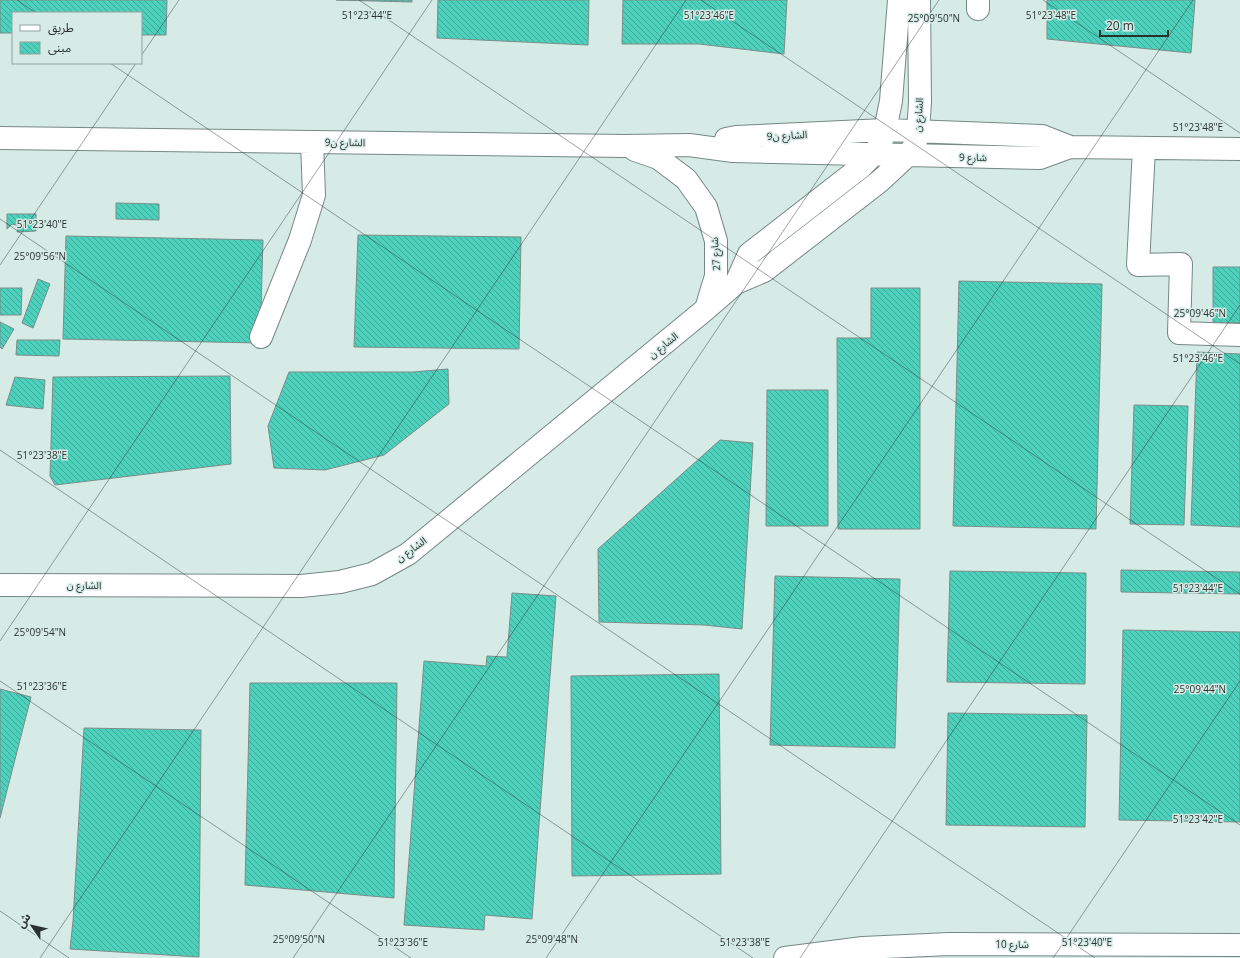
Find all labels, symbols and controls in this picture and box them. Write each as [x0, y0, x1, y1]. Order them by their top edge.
text: 51°23'44"E [342, 8, 392, 22]
text: 51°23'46"E [684, 8, 734, 22]
text: 51°23'48"E [1026, 8, 1076, 22]
text: 25°09'50"N [908, 11, 960, 25]
legend [12, 12, 142, 64]
scale bar [1100, 12, 1168, 38]
text: 20 m [1106, 17, 1134, 34]
text: طريق [48, 19, 74, 36]
text: مبنى [48, 39, 71, 56]
street label: الشارع ن [910, 97, 927, 133]
text: 51°23'48"E [1173, 120, 1223, 134]
street label: الشارع ن9 [767, 127, 808, 144]
street label: الشارع ن9 [325, 135, 365, 150]
street label: شارع 9 [959, 150, 987, 165]
text: 51°23'40"E [17, 217, 67, 231]
street label: شارع 27 [707, 237, 724, 271]
text: 25°09'56"N [14, 249, 66, 263]
text: 25°09'46"N [1174, 306, 1226, 320]
street label: الشارع ن [645, 329, 681, 362]
text: 51°23'46"E [1173, 351, 1223, 365]
text: 51°23'38"E [17, 448, 67, 462]
street label: الشارع ن [393, 533, 430, 566]
street label: الشارع ن [67, 578, 101, 593]
text: 51°23'44"E [1173, 581, 1223, 595]
text: 25°09'54"N [14, 625, 66, 639]
text: 51°23'36"E [17, 679, 67, 693]
text: 25°09'44"N [1174, 682, 1226, 696]
text: 51°23'42"E [1173, 812, 1223, 826]
north arrow [12, 906, 52, 946]
text: ش [13, 910, 34, 931]
text: 25°09'50"N [273, 932, 325, 946]
text: 25°09'48"N [526, 932, 578, 946]
text: 51°23'36"E [378, 935, 428, 949]
text: 51°23'38"E [720, 935, 770, 949]
text: 51°23'40"E [1062, 935, 1112, 949]
street label: شارع 10 [995, 937, 1029, 952]

